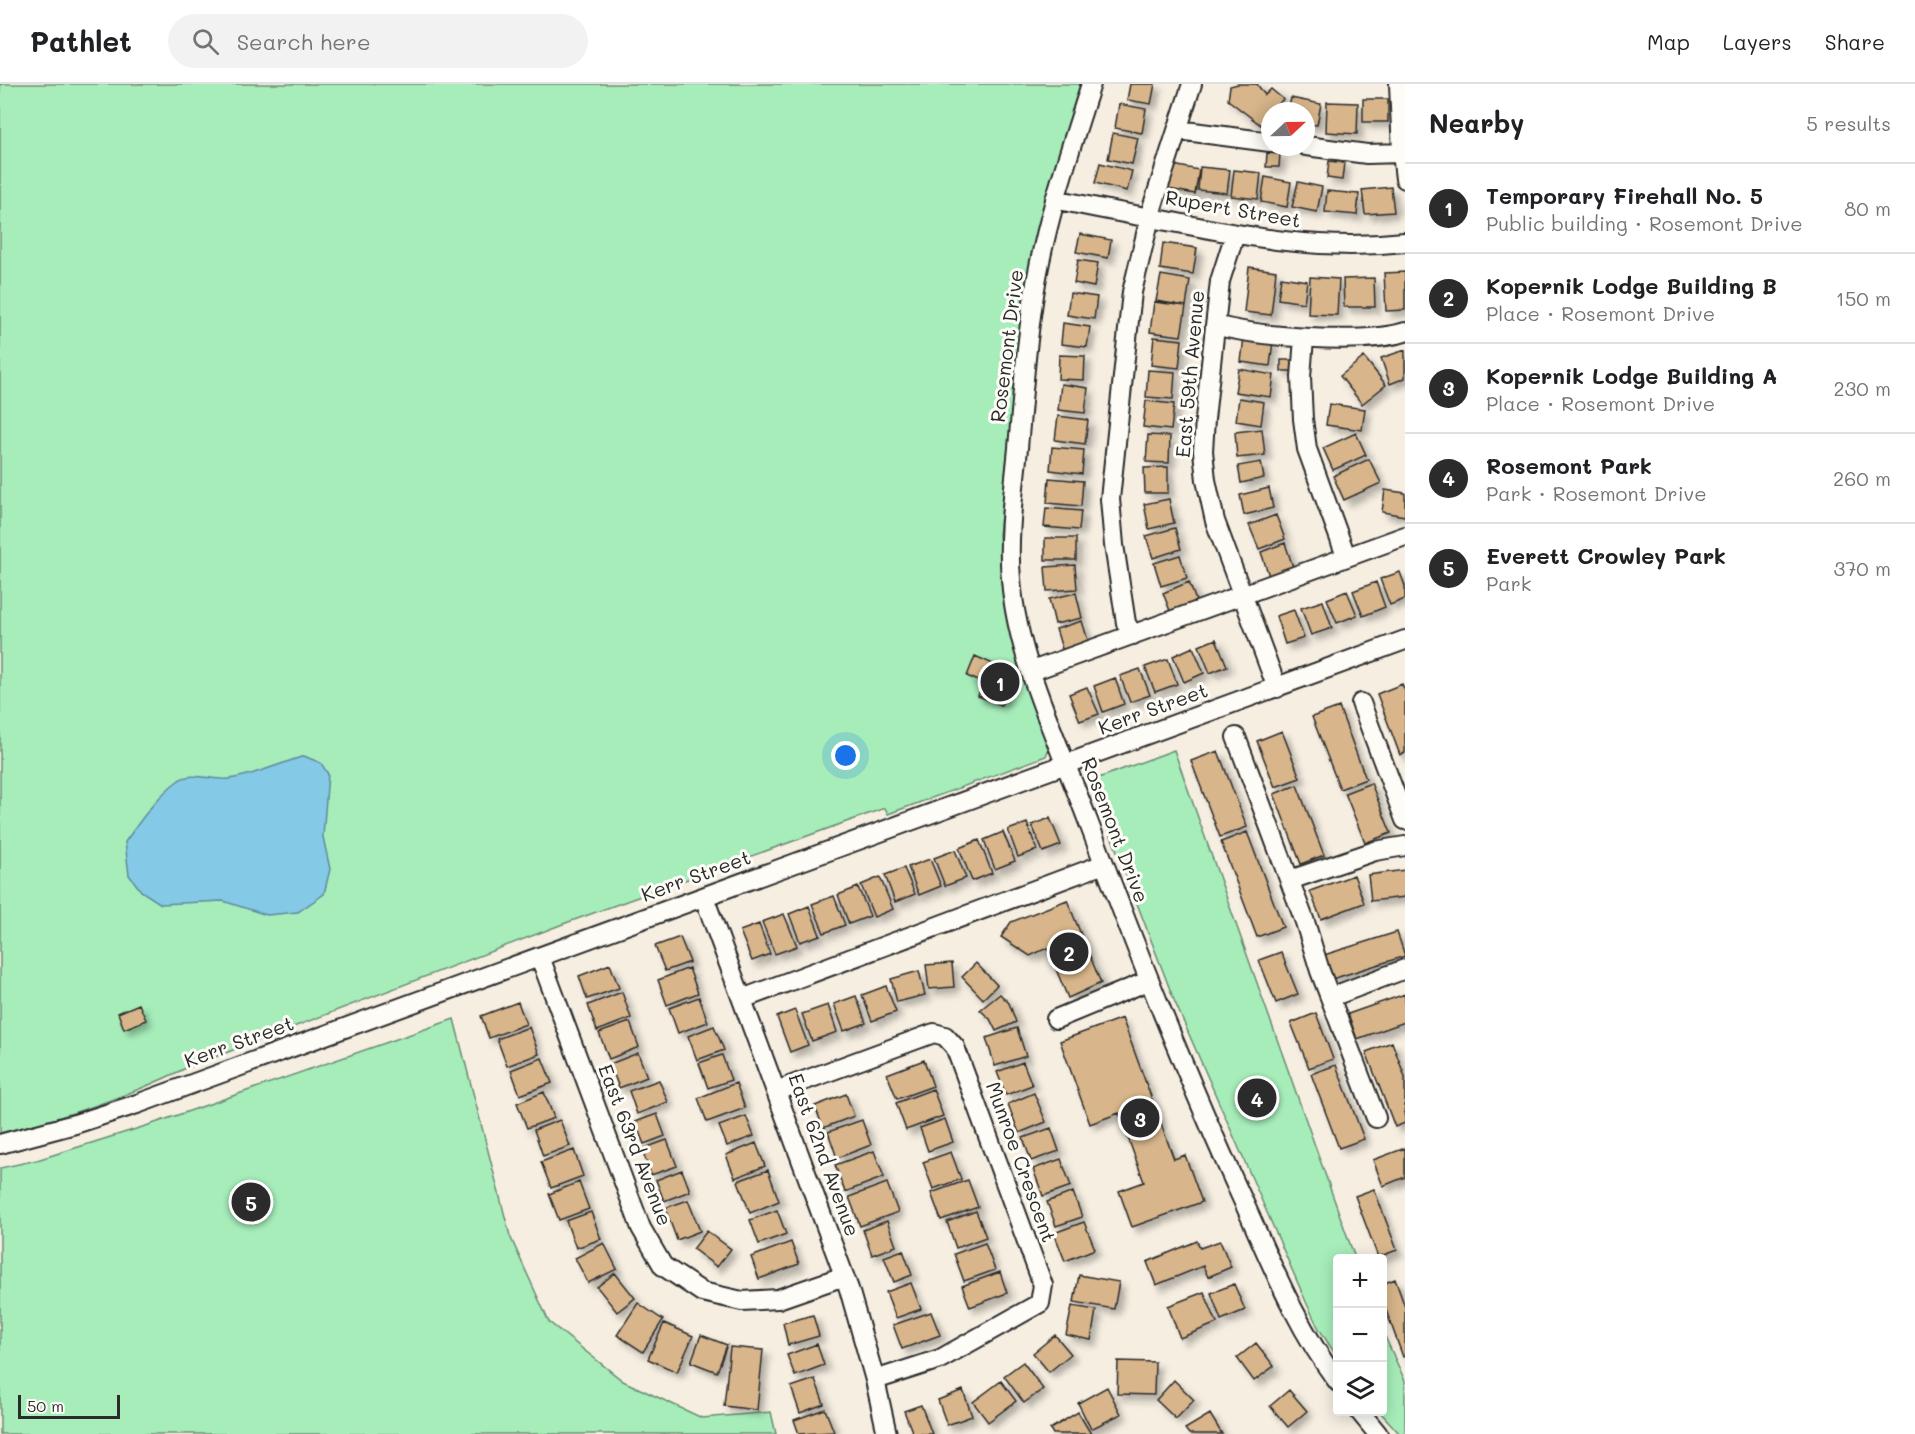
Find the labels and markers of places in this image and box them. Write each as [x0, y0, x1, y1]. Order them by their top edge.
pin: 1 [980, 660, 1020, 704]
pin: 2 [1050, 930, 1088, 974]
pin: 4 [1238, 1076, 1276, 1120]
pin: 3 [1120, 1096, 1160, 1140]
pin: 5 [232, 1180, 270, 1224]

